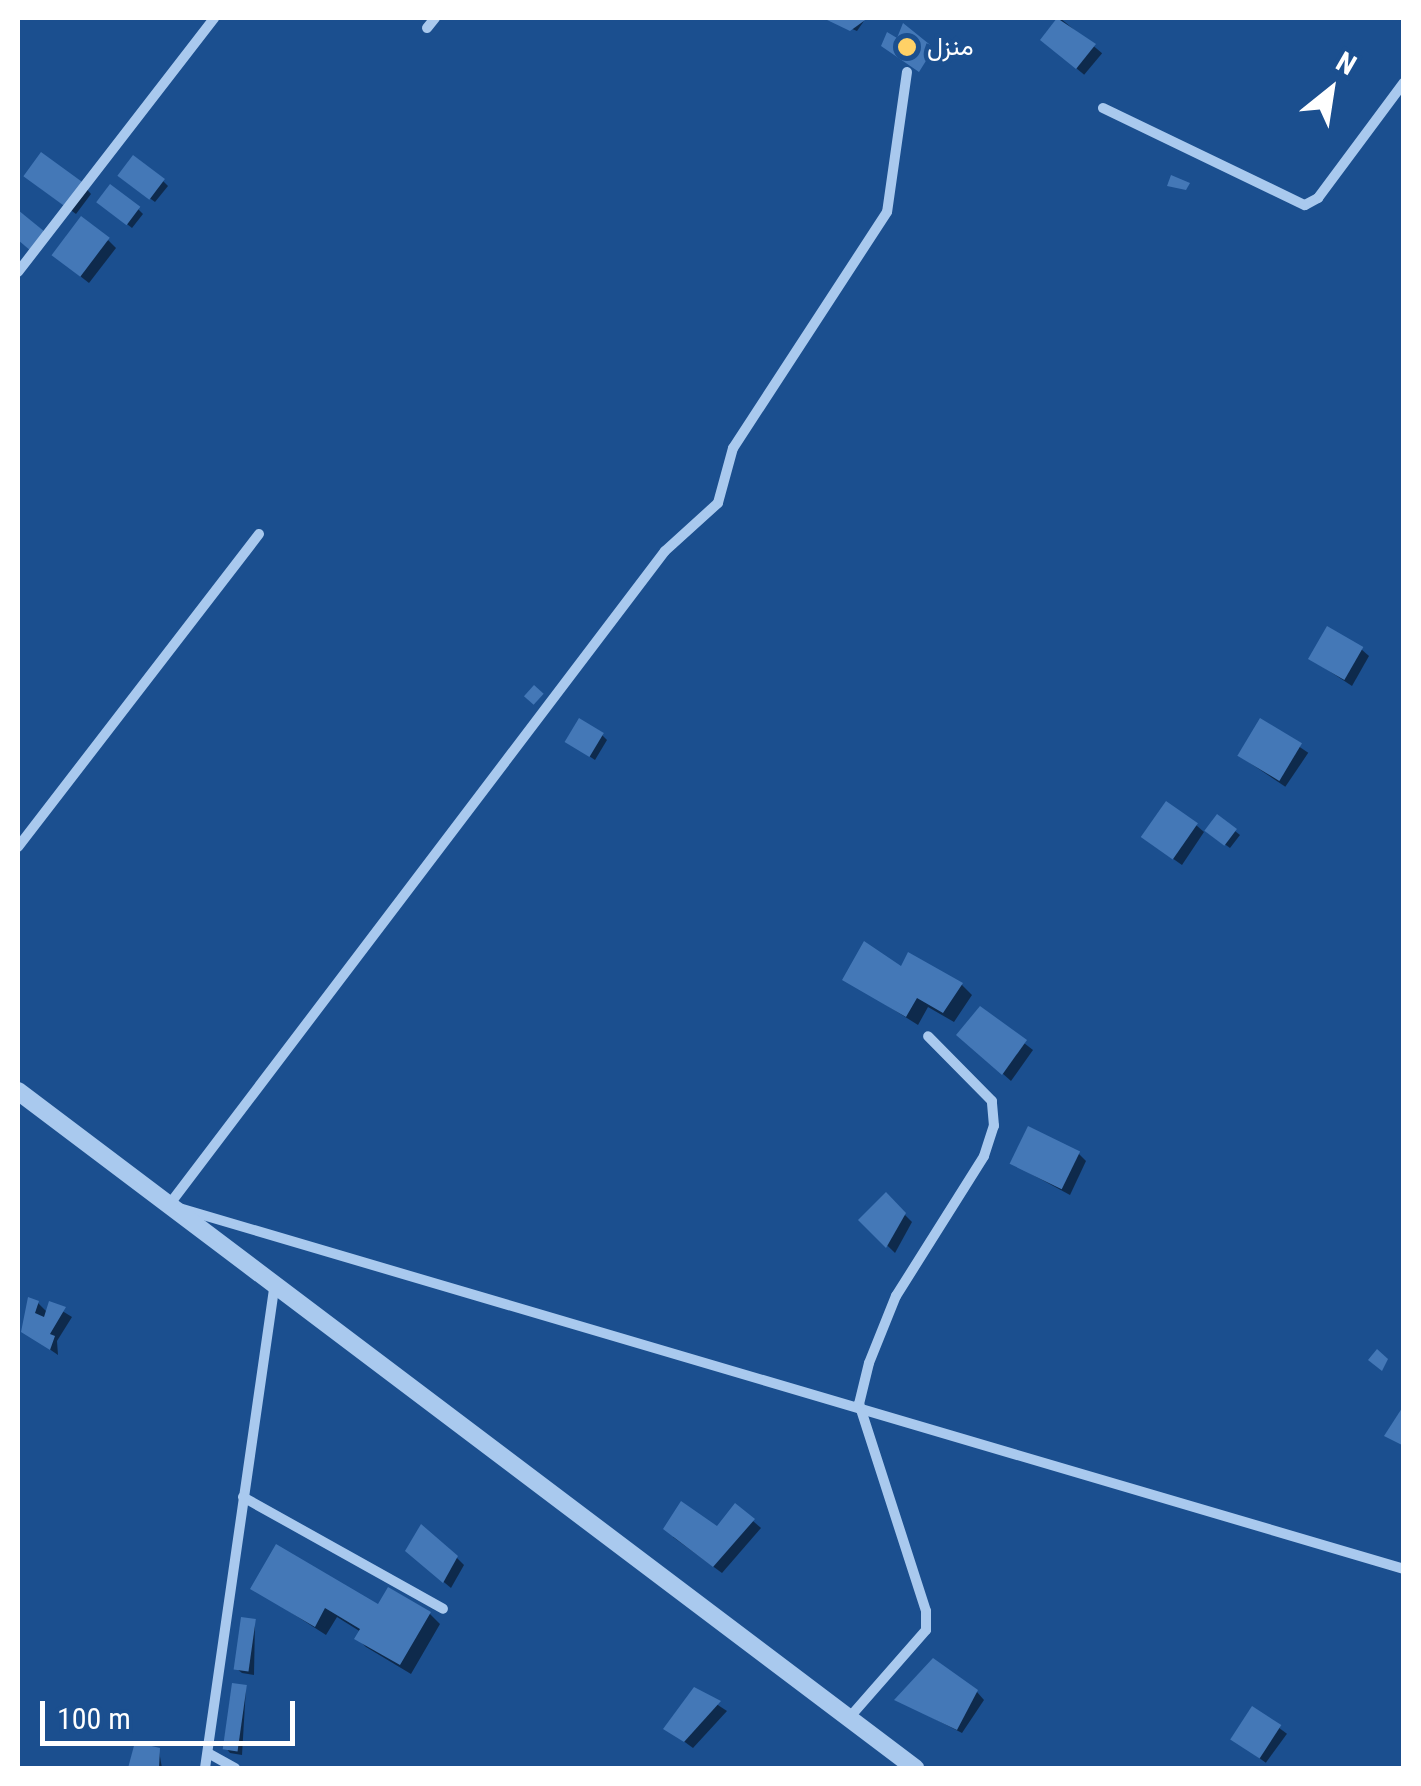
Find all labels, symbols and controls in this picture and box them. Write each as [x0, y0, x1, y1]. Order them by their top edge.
place label: منزل [927, 32, 974, 62]
marker: منزل [896, 36, 918, 58]
north arrow [1281, 40, 1381, 140]
text: N [1331, 45, 1362, 82]
scale bar [45, 1681, 300, 1743]
text: 100 m [57, 1701, 131, 1736]

